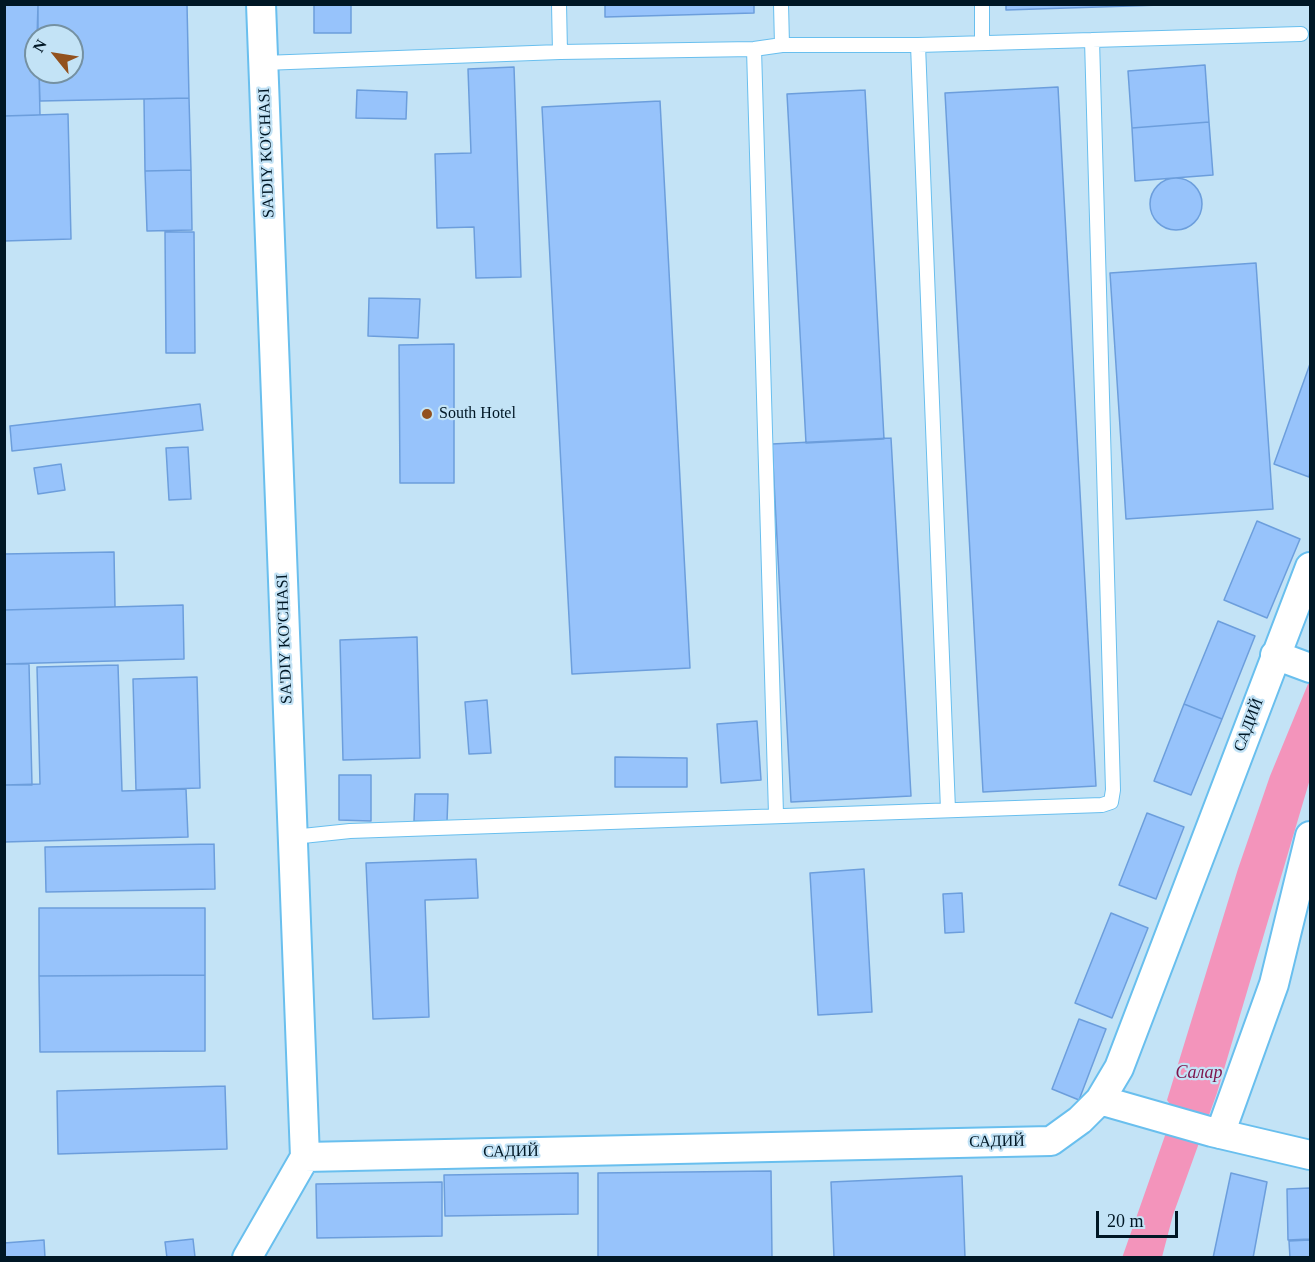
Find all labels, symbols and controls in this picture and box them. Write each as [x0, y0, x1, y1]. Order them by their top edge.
north arrow [24, 24, 84, 84]
text: N [29, 36, 50, 55]
street label: SA'DIY KO'CHASI [255, 88, 279, 218]
place label: South Hotel [439, 404, 516, 424]
marker: South Hotel [420, 407, 434, 421]
street label: SA'DIY KO'CHASI [273, 574, 297, 704]
street label: САДИЙ [1230, 696, 1268, 754]
water label: Салар [1175, 1062, 1223, 1084]
street label: САДИЙ [969, 1132, 1025, 1152]
street label: САДИЙ [483, 1142, 539, 1162]
scale bar [1099, 1199, 1182, 1237]
text: 20 m [1107, 1211, 1144, 1231]

